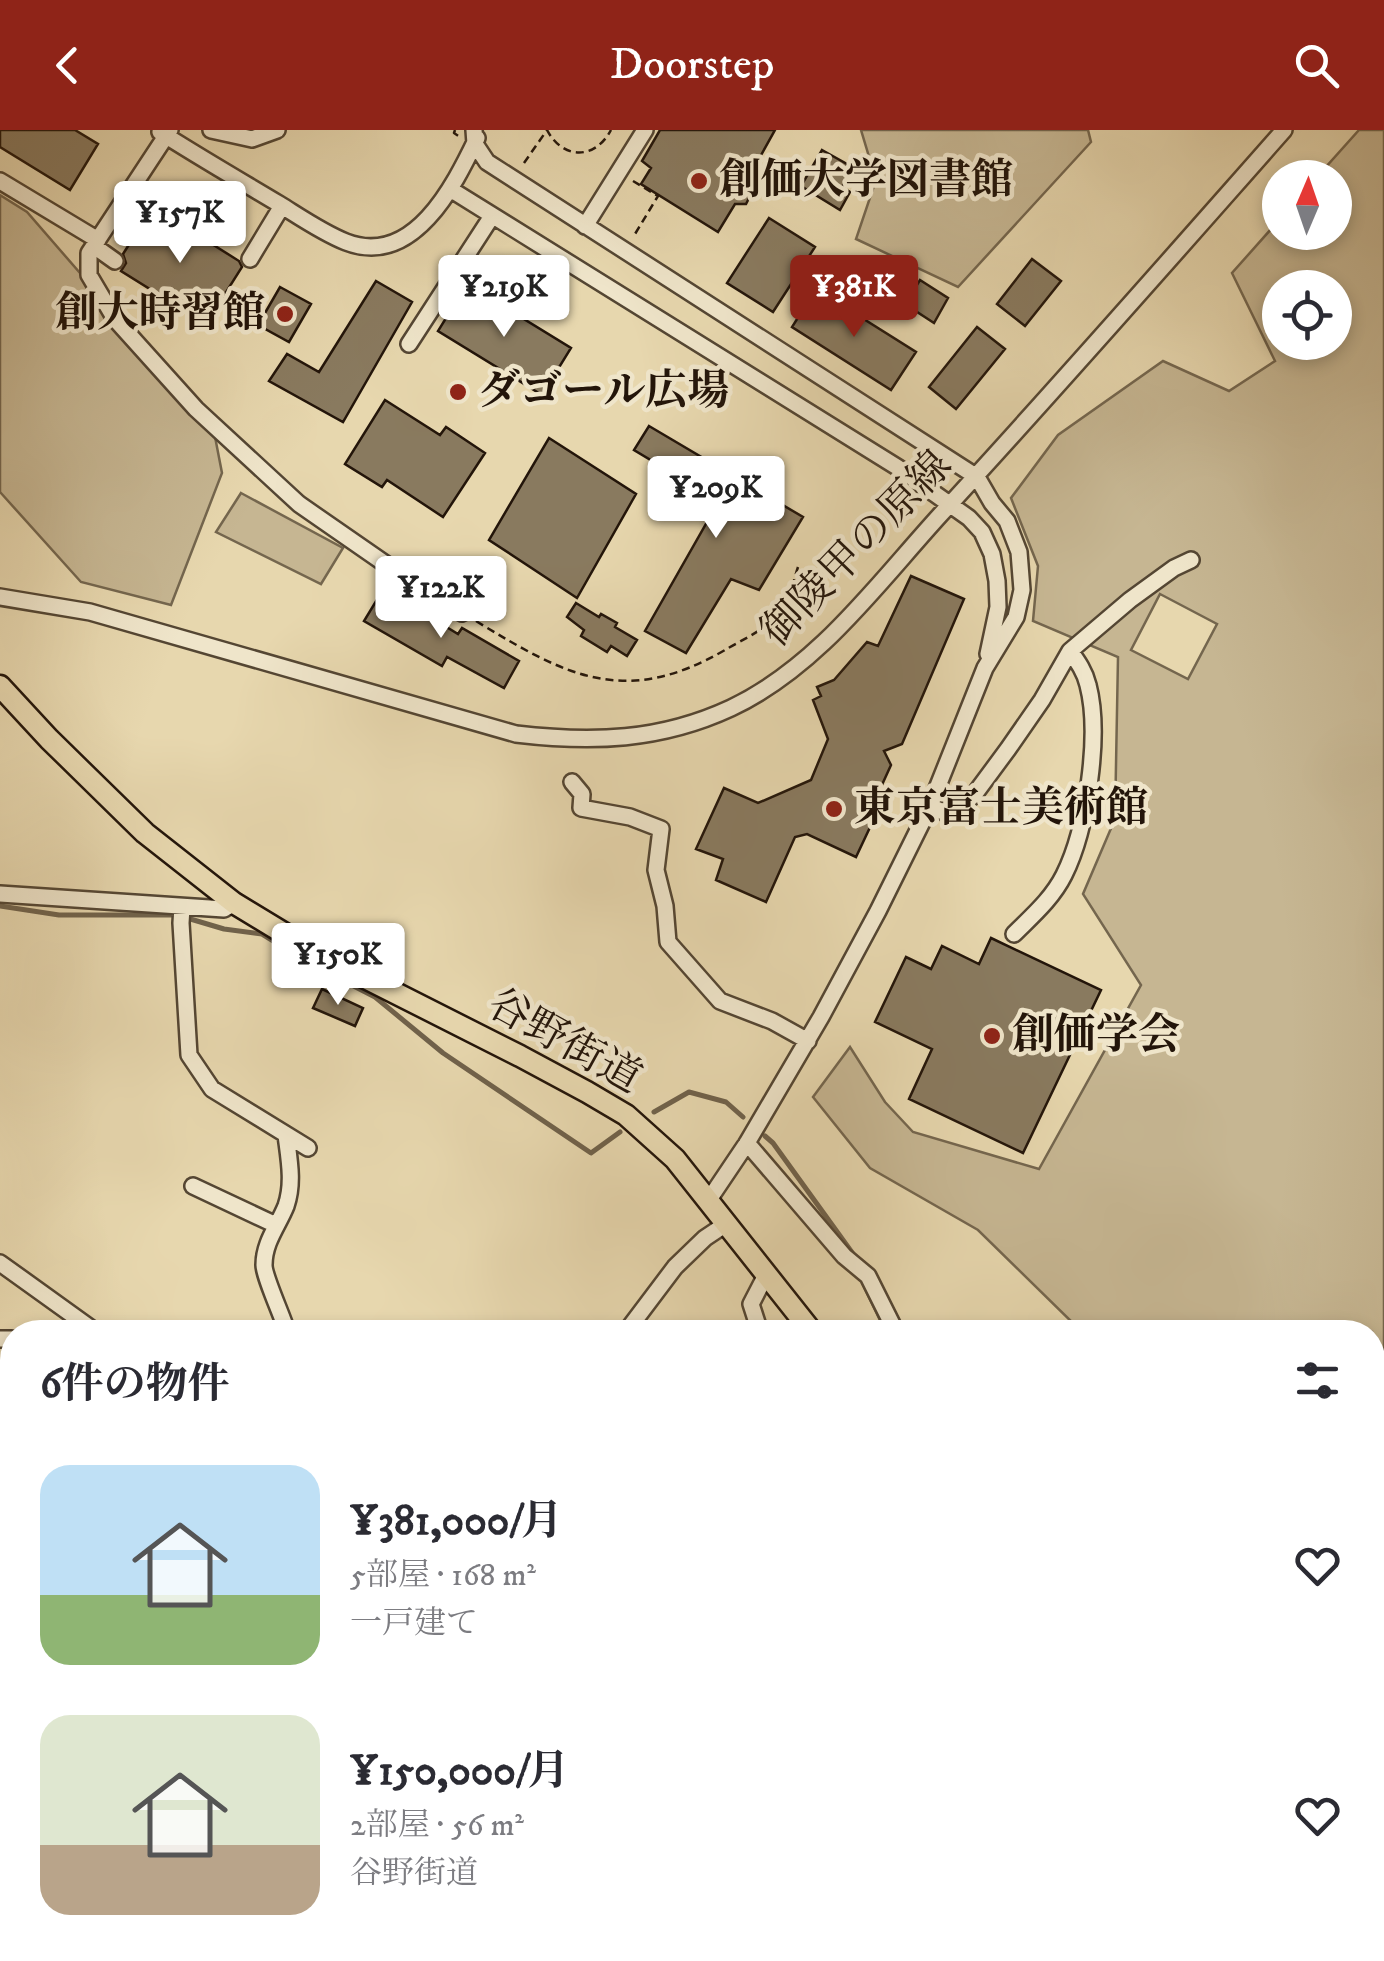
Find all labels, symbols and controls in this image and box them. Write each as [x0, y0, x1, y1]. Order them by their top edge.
text: Doorstep [610, 37, 774, 93]
icon: back [40, 38, 95, 93]
icon: search [1289, 38, 1344, 93]
place label: 創価大学図書館 [719, 155, 1013, 207]
north arrow [1262, 160, 1352, 250]
map controls [1262, 160, 1352, 360]
marker: 創価大学図書館 [688, 170, 710, 192]
pin: ¥157K [110, 181, 250, 266]
text: ¥157K [136, 193, 224, 233]
pin: ¥219K [434, 255, 574, 340]
pin: ¥381K [784, 255, 924, 340]
text: ¥219K [460, 267, 548, 307]
text: ¥381K [812, 267, 896, 307]
button: locate [1262, 270, 1352, 360]
place label: 創大時習館 [55, 288, 265, 340]
marker: 創大時習館 [274, 303, 296, 325]
place label: ダゴール広場 [478, 366, 729, 418]
marker: ダゴール広場 [447, 381, 469, 403]
street label: 御陵甲の原線 [751, 440, 963, 658]
pin: ¥209K [646, 456, 786, 541]
text: ¥209K [670, 468, 762, 508]
pin: ¥122K [371, 556, 511, 641]
text: ¥122K [397, 568, 485, 608]
place label: 東京富士美術館 [854, 783, 1148, 835]
marker: 東京富士美術館 [823, 798, 845, 820]
pin: ¥150K [268, 923, 408, 1008]
text: ¥150K [294, 935, 382, 975]
street label: 谷野街道 [478, 979, 650, 1105]
place label: 創価学会 [1012, 1010, 1180, 1062]
marker: 創価学会 [981, 1025, 1003, 1047]
icon: filters [1290, 1353, 1345, 1408]
text: 6件の物件 [40, 1359, 230, 1411]
text: ¥381,000/月 [350, 1496, 563, 1548]
icon: home [120, 1505, 240, 1625]
icon: heart [1290, 1538, 1345, 1593]
text: 5部屋 · 168 m² [350, 1556, 536, 1596]
text: 一戸建て [350, 1604, 478, 1644]
text: ¥150,000/月 [350, 1746, 569, 1798]
icon: home [120, 1755, 240, 1875]
icon: heart [1290, 1788, 1345, 1843]
text: 2部屋 · 56 m² [350, 1806, 524, 1846]
text: 谷野街道 [350, 1854, 478, 1894]

